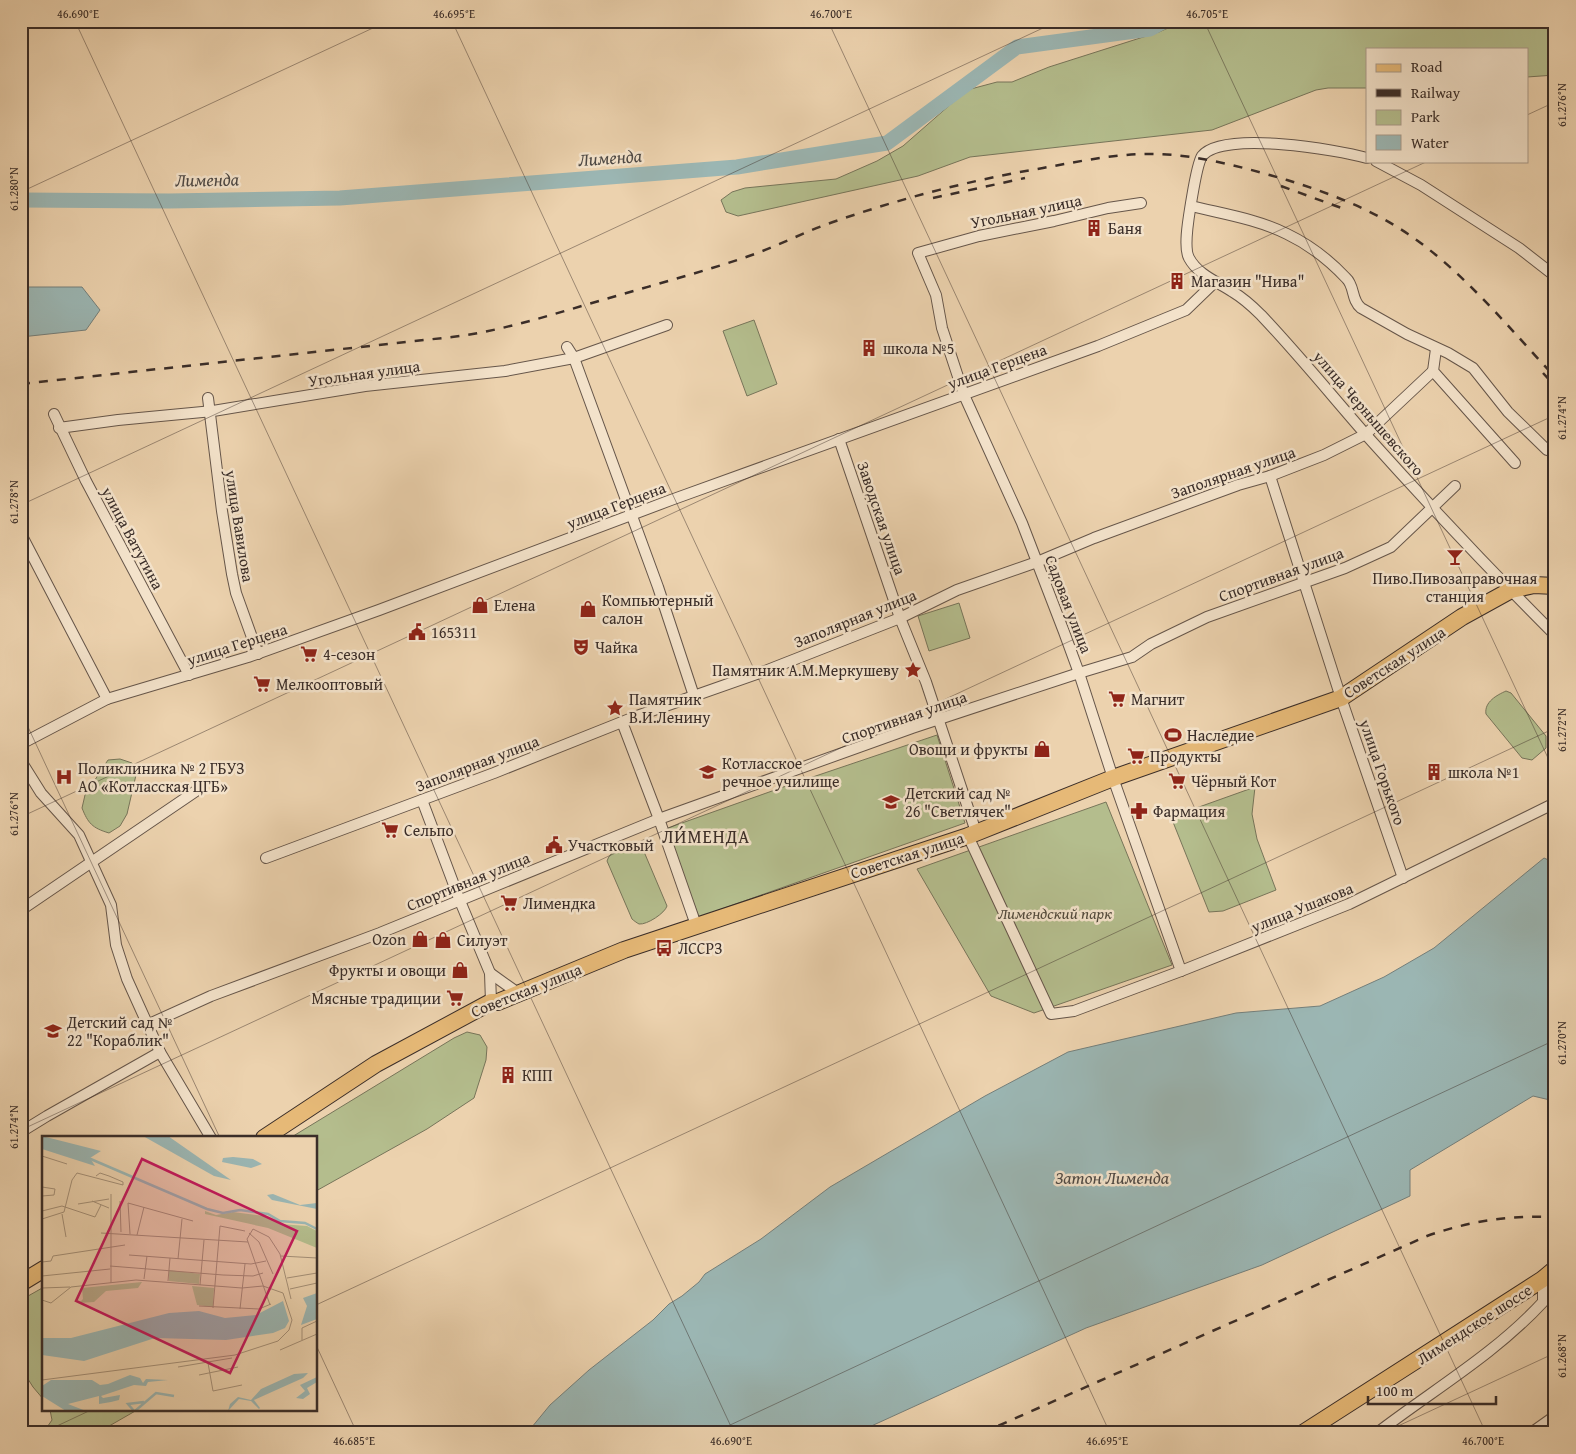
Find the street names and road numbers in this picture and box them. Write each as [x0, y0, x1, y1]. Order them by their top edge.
street label: Угольная улица [968, 187, 1084, 234]
street label: улица Герцена [943, 337, 1050, 395]
street label: улица Чернышевского [1307, 344, 1430, 481]
street label: Угольная улица [307, 353, 422, 393]
street label: Заполярная улица [1167, 439, 1299, 505]
street label: Заводская улица [851, 458, 913, 578]
street label: улица Вавилова [219, 467, 261, 584]
street label: улица Герцена [562, 475, 669, 535]
street label: улица Ватутина [95, 481, 170, 594]
street label: Спортивная улица [1215, 540, 1347, 608]
street label: Садовая улица [1039, 551, 1099, 657]
street label: Заполярная улица [790, 582, 920, 654]
street label: улица Герцена [183, 616, 291, 672]
street label: Советская улица [1338, 620, 1450, 704]
street label: Спортивная улица [838, 684, 970, 750]
street label: улица Горького [1353, 715, 1412, 828]
street label: Заполярная улица [412, 728, 542, 798]
street label: Советская улица [847, 825, 967, 885]
street label: Спортивная улица [403, 845, 534, 917]
street label: улица Ушакова [1246, 875, 1357, 939]
street label: Советская улица [467, 957, 585, 1023]
street label: Лимендское шоссе [1412, 1278, 1536, 1370]

